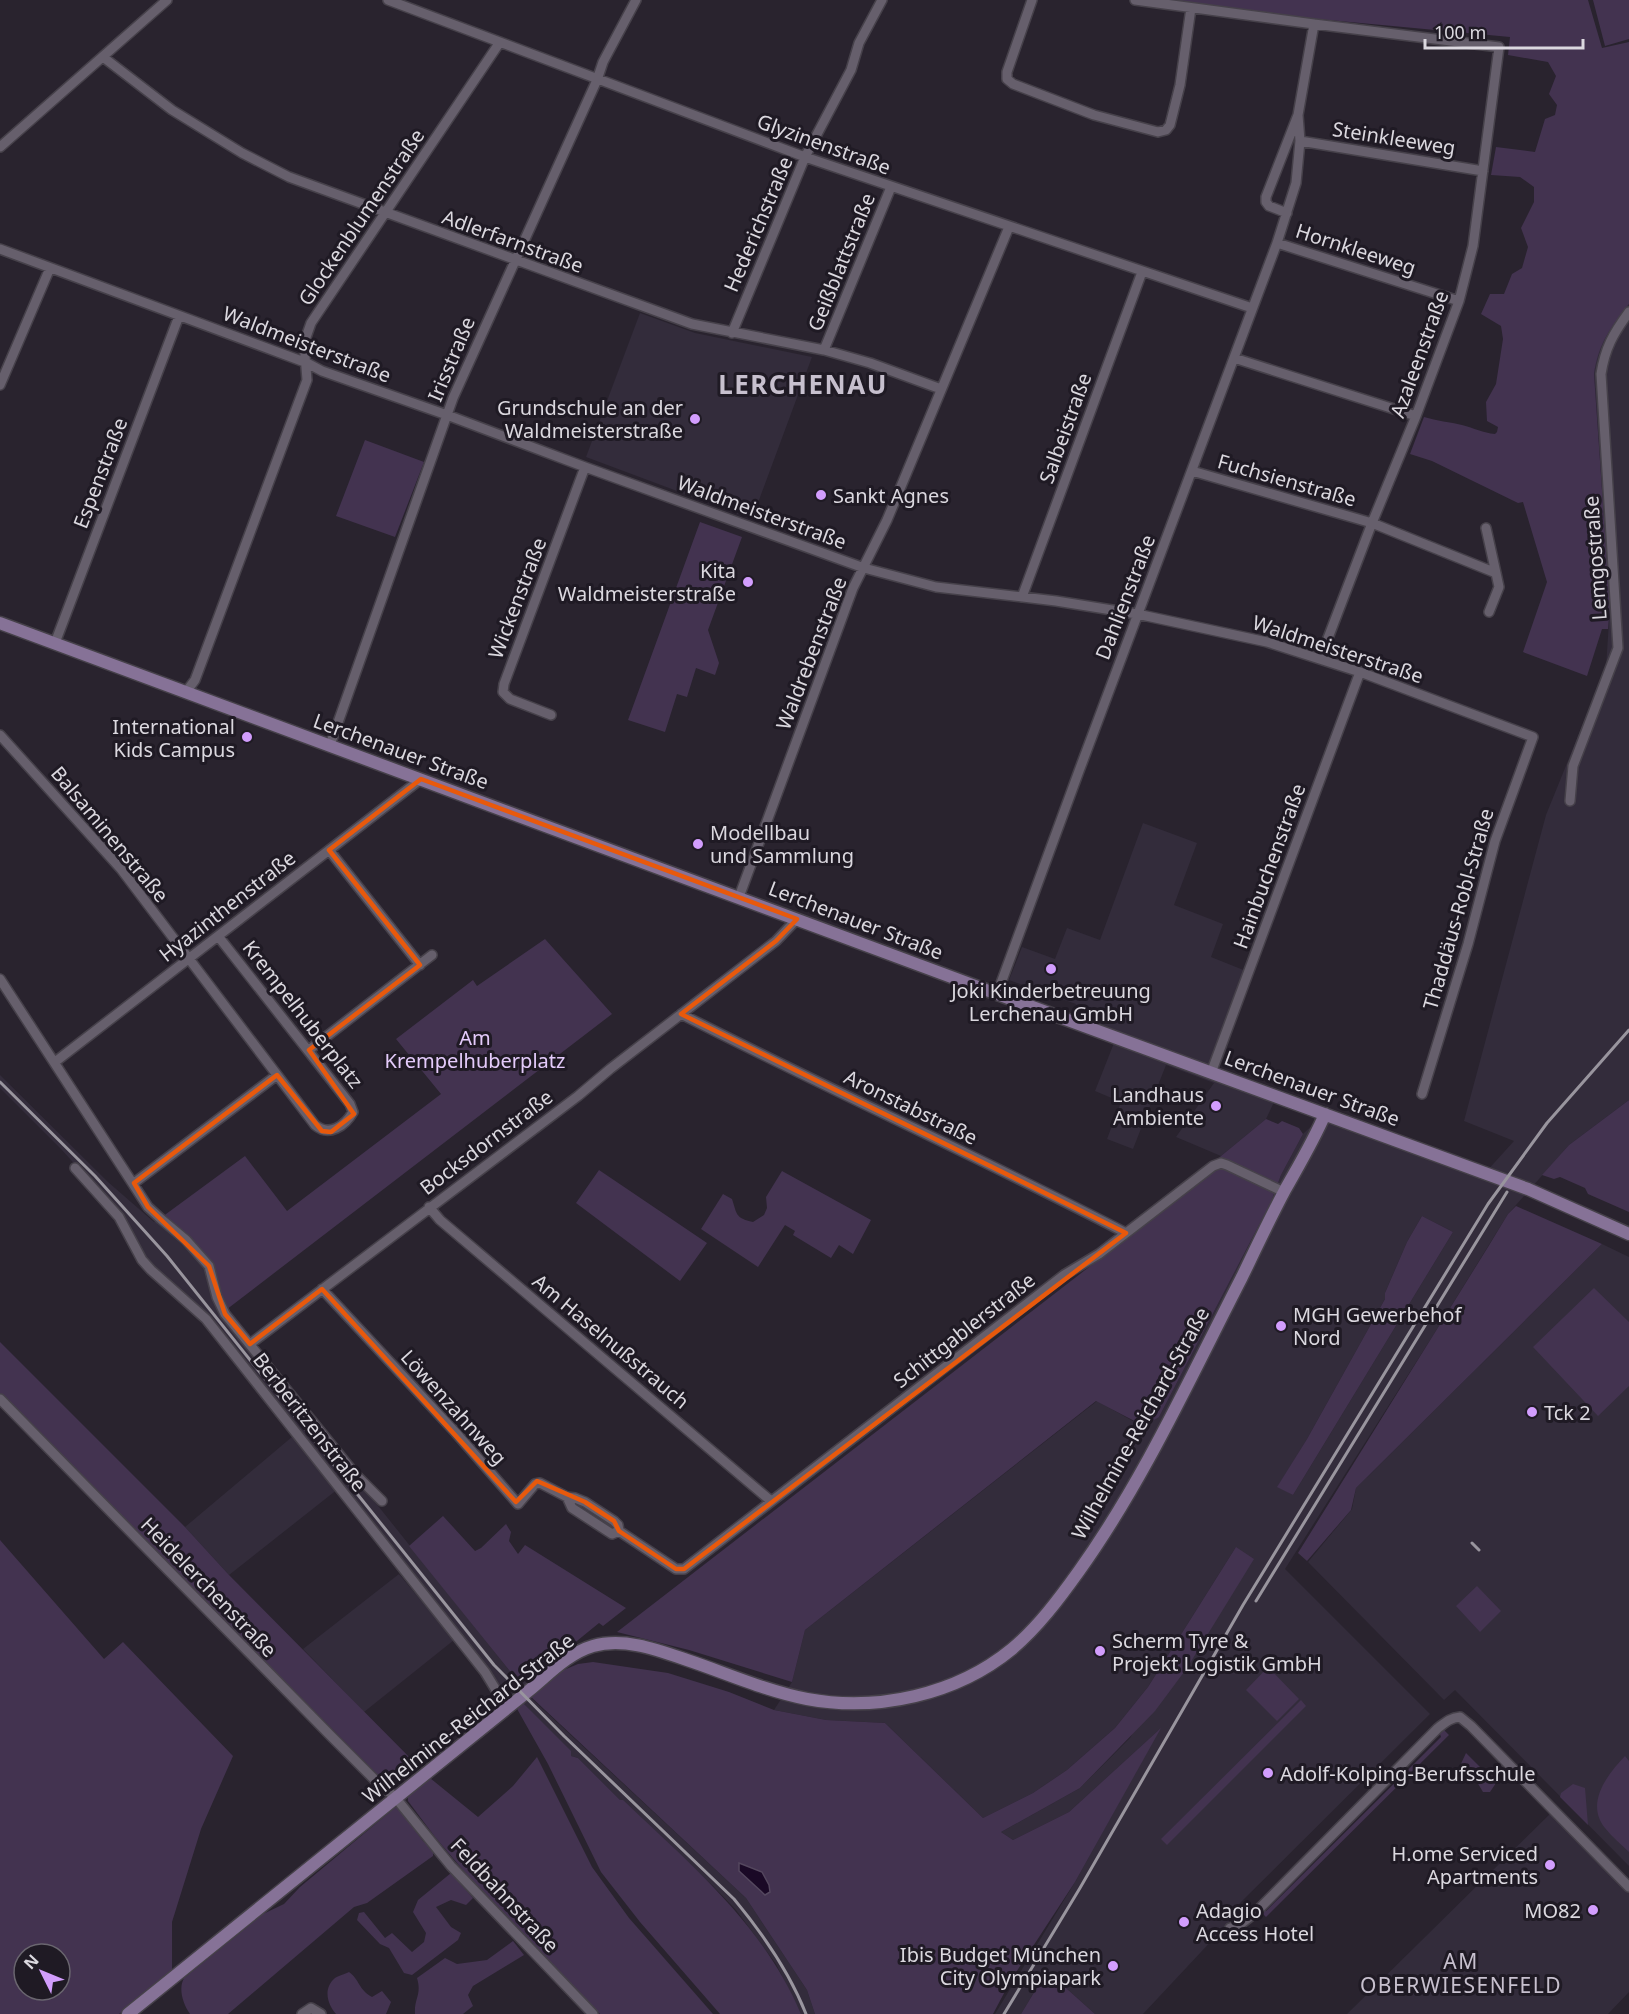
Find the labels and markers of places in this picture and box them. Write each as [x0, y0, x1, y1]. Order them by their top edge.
place label: Grundschule an der Waldmeisterstraße [497, 394, 683, 444]
marker: Grundschule an der Waldmeisterstraße [688, 412, 702, 426]
place label: Sankt Agnes [833, 482, 949, 509]
marker: Sankt Agnes [814, 488, 828, 502]
place label: Kita Waldmeisterstraße [558, 557, 736, 607]
marker: Kita Waldmeisterstraße [741, 575, 755, 589]
place label: International Kids Campus [112, 713, 235, 763]
marker: International Kids Campus [240, 730, 254, 744]
place label: Modellbau und Sammlung [710, 819, 854, 869]
marker: Modellbau und Sammlung [691, 837, 705, 851]
marker: Joki Kinderbetreuung Lerchenau GmbH [1044, 962, 1058, 976]
place label: Joki Kinderbetreuung Lerchenau GmbH [949, 977, 1151, 1027]
place label: Landhaus Ambiente [1112, 1081, 1204, 1131]
marker: Landhaus Ambiente [1209, 1099, 1223, 1113]
place label: MGH Gewerbehof Nord [1293, 1301, 1462, 1351]
marker: MGH Gewerbehof Nord [1274, 1319, 1288, 1333]
place label: Tck 2 [1544, 1399, 1591, 1426]
marker: Tck 2 [1525, 1405, 1539, 1419]
place label: Scherm Tyre & Projekt Logistik GmbH [1112, 1627, 1322, 1677]
marker: Scherm Tyre & Projekt Logistik GmbH [1093, 1644, 1107, 1658]
place label: Adolf-Kolping-Berufsschule [1280, 1760, 1536, 1787]
marker: Adolf-Kolping-Berufsschule [1261, 1766, 1275, 1780]
place label: H.ome Serviced Apartments [1392, 1840, 1538, 1890]
marker: H.ome Serviced Apartments [1543, 1858, 1557, 1872]
place label: Adagio Access Hotel [1196, 1897, 1314, 1947]
place label: MO82 [1524, 1897, 1581, 1924]
marker: MO82 [1586, 1903, 1600, 1917]
marker: Adagio Access Hotel [1177, 1915, 1191, 1929]
place label: Ibis Budget München City Olympiapark [900, 1941, 1101, 1991]
marker: Ibis Budget München City Olympiapark [1106, 1959, 1120, 1973]

